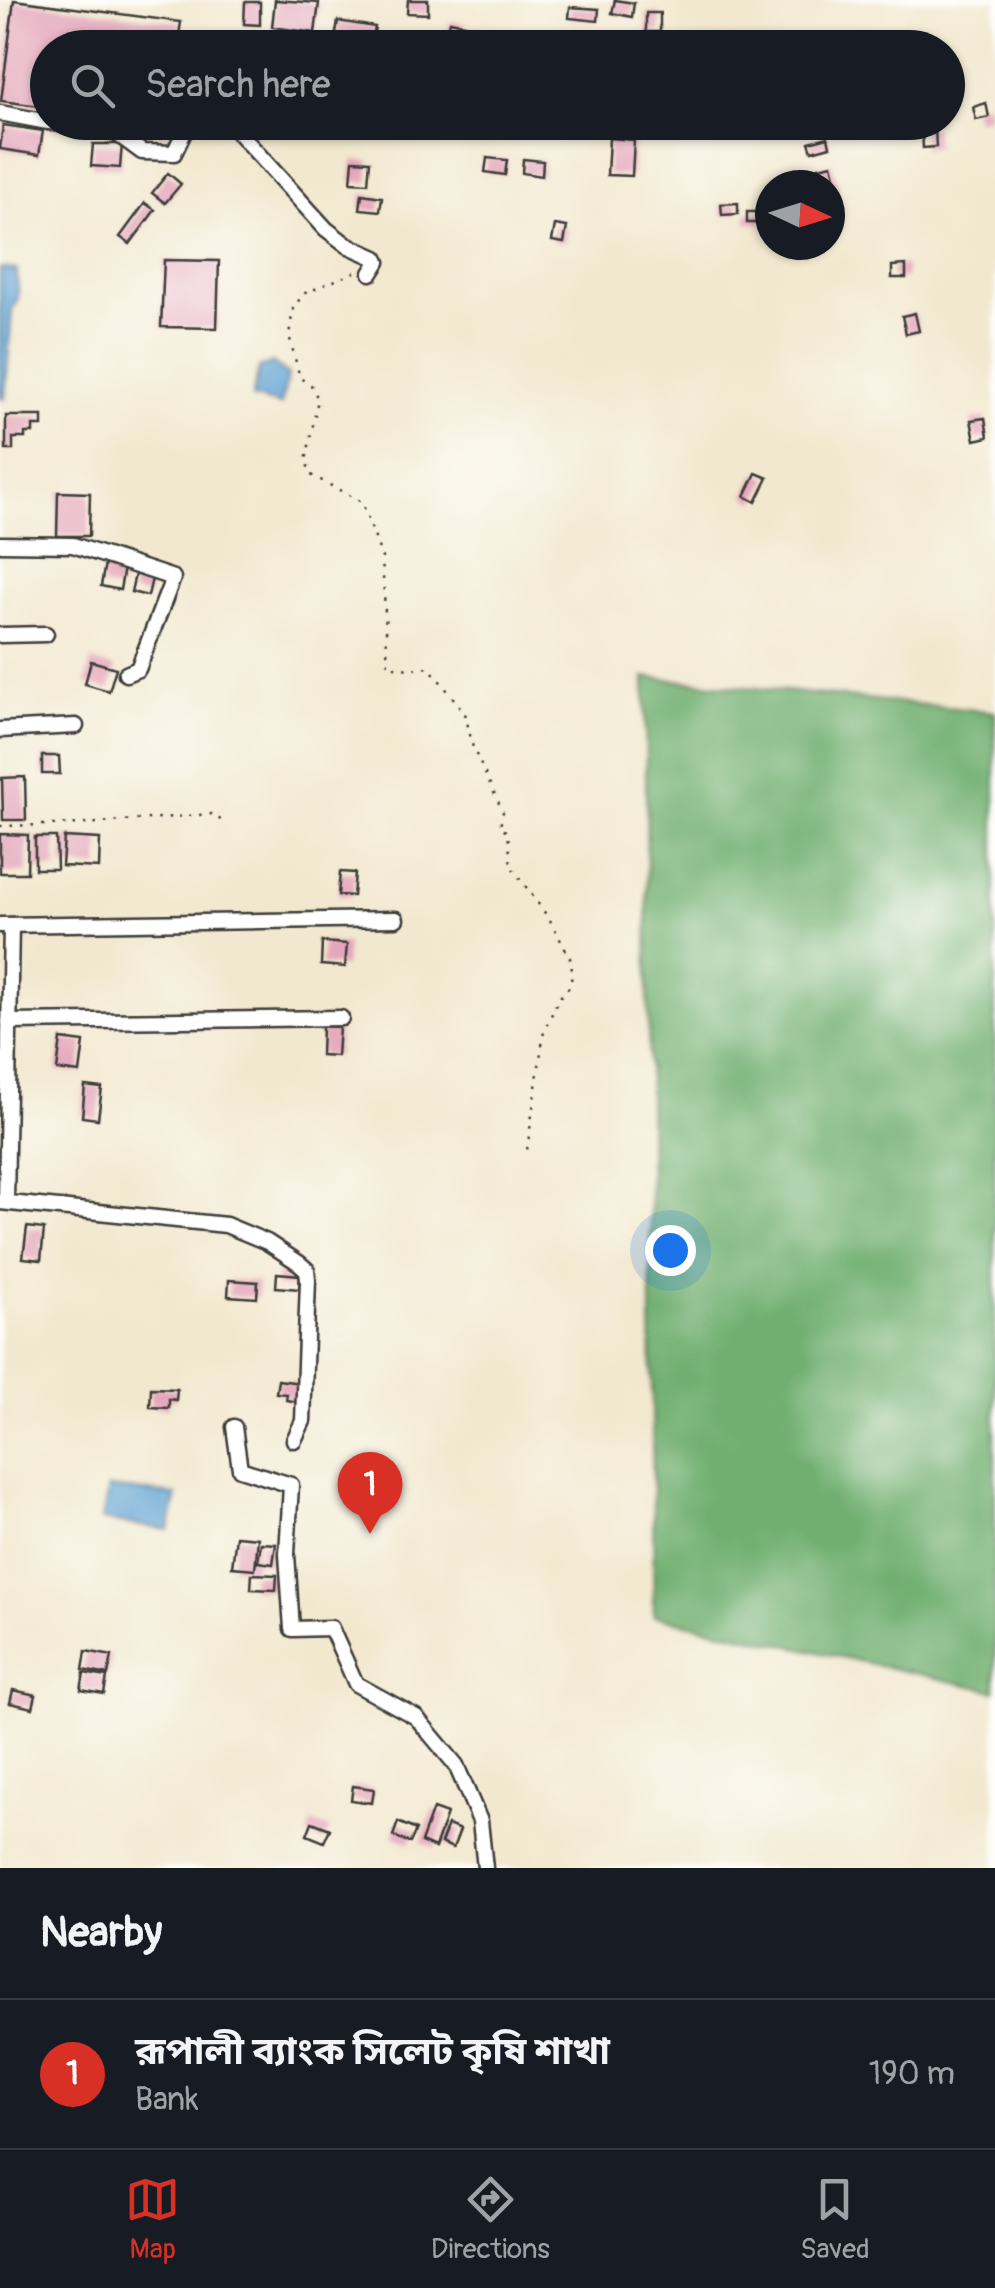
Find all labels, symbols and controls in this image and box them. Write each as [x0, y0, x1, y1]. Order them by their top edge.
search box [30, 30, 965, 140]
icon: search [65, 58, 120, 113]
text: Search here [145, 61, 331, 109]
north arrow [755, 170, 845, 260]
your location [645, 1225, 696, 1276]
pin: 1 [338, 1452, 402, 1534]
text: Nearby [40, 1907, 162, 1959]
text: রূপালী ব্যাংক সিলেট কৃষি শাখা [135, 2028, 610, 2076]
text: 1 [66, 2054, 79, 2094]
text: 190 m [869, 2054, 955, 2094]
text: Bank [135, 2080, 199, 2120]
tab: Map [125, 2172, 180, 2267]
tab: Directions [431, 2172, 550, 2267]
tab: Saved [800, 2172, 870, 2267]

